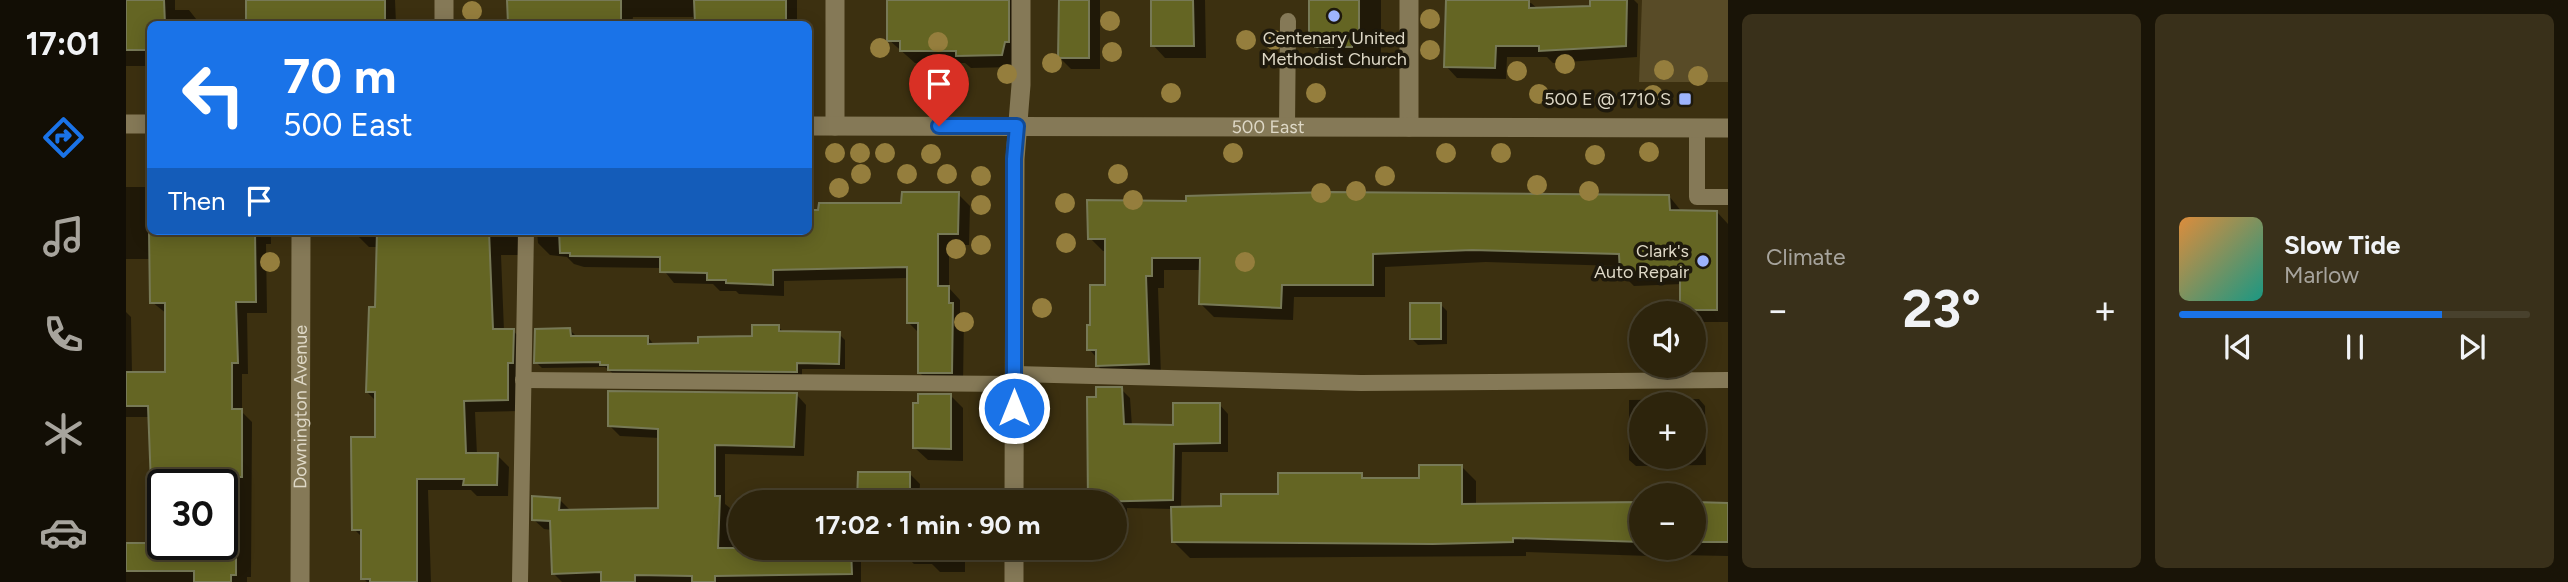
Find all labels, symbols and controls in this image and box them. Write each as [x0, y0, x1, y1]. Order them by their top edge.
marker: Centenary United Methodist Church [1326, 8, 1342, 24]
text: 17:01 [25, 25, 101, 63]
place label: Centenary United Methodist Church [1261, 27, 1407, 70]
text: 70 m [283, 46, 396, 105]
icon: left [168, 49, 259, 140]
pin [909, 54, 969, 126]
icon: arrive [920, 65, 958, 103]
place label: 500 E @ 1710 S [1544, 88, 1671, 110]
marker: 500 E @ 1710 S [1677, 91, 1693, 107]
text: 500 East [283, 106, 413, 144]
icon: directions [39, 113, 88, 162]
street label: 500 East [1231, 116, 1305, 138]
icon: arrive [240, 182, 278, 220]
text: Then [168, 185, 226, 217]
icon: music [39, 212, 88, 261]
text: Slow Tide [2284, 229, 2400, 261]
place label: Clark's Auto Repair [1594, 240, 1689, 283]
text: Climate [1766, 243, 1845, 271]
marker: Clark's Auto Repair [1695, 253, 1711, 269]
text: Marlow [2284, 261, 2359, 289]
text: 23° [1902, 278, 1981, 340]
text: − [1766, 287, 1790, 333]
text: + [2093, 287, 2117, 333]
map controls [1629, 301, 1706, 560]
button: sound [1629, 301, 1706, 378]
icon: phone [39, 310, 88, 359]
street label: Downington Avenue [289, 325, 312, 489]
icon: previous [2219, 328, 2257, 366]
icon: pause [2336, 328, 2374, 366]
icon: next [2453, 328, 2491, 366]
position arrow [977, 371, 1051, 445]
button: + [1629, 392, 1706, 469]
icon: climate [39, 409, 88, 458]
speed limit sign: 30 [147, 469, 238, 560]
button: − [1629, 483, 1706, 560]
icon: car [39, 508, 88, 557]
text: 17:02 · 1 min · 90 m [815, 509, 1040, 541]

